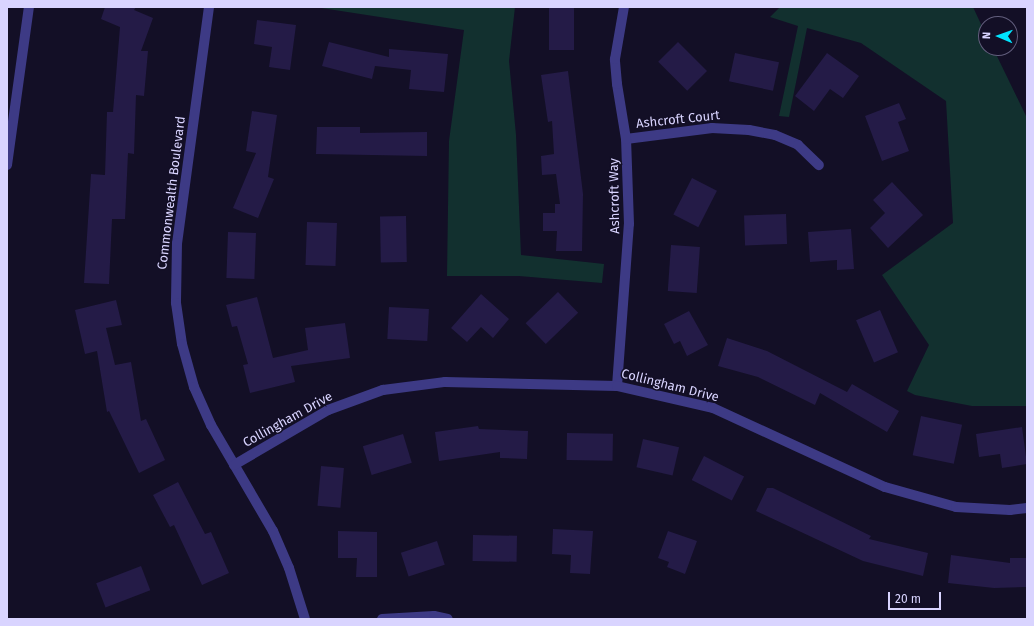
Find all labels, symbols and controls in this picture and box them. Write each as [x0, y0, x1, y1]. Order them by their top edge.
north arrow [978, 16, 1018, 56]
text: N [980, 32, 993, 39]
street label: Ashcroft Court [635, 108, 721, 132]
street label: Commonwealth Boulevard [155, 115, 189, 271]
street label: Ashcroft Way [607, 158, 623, 234]
street label: Collingham Drive [620, 366, 720, 406]
street label: Collingham Drive [240, 389, 336, 451]
scale bar [890, 584, 943, 610]
text: 20 m [895, 592, 921, 606]

